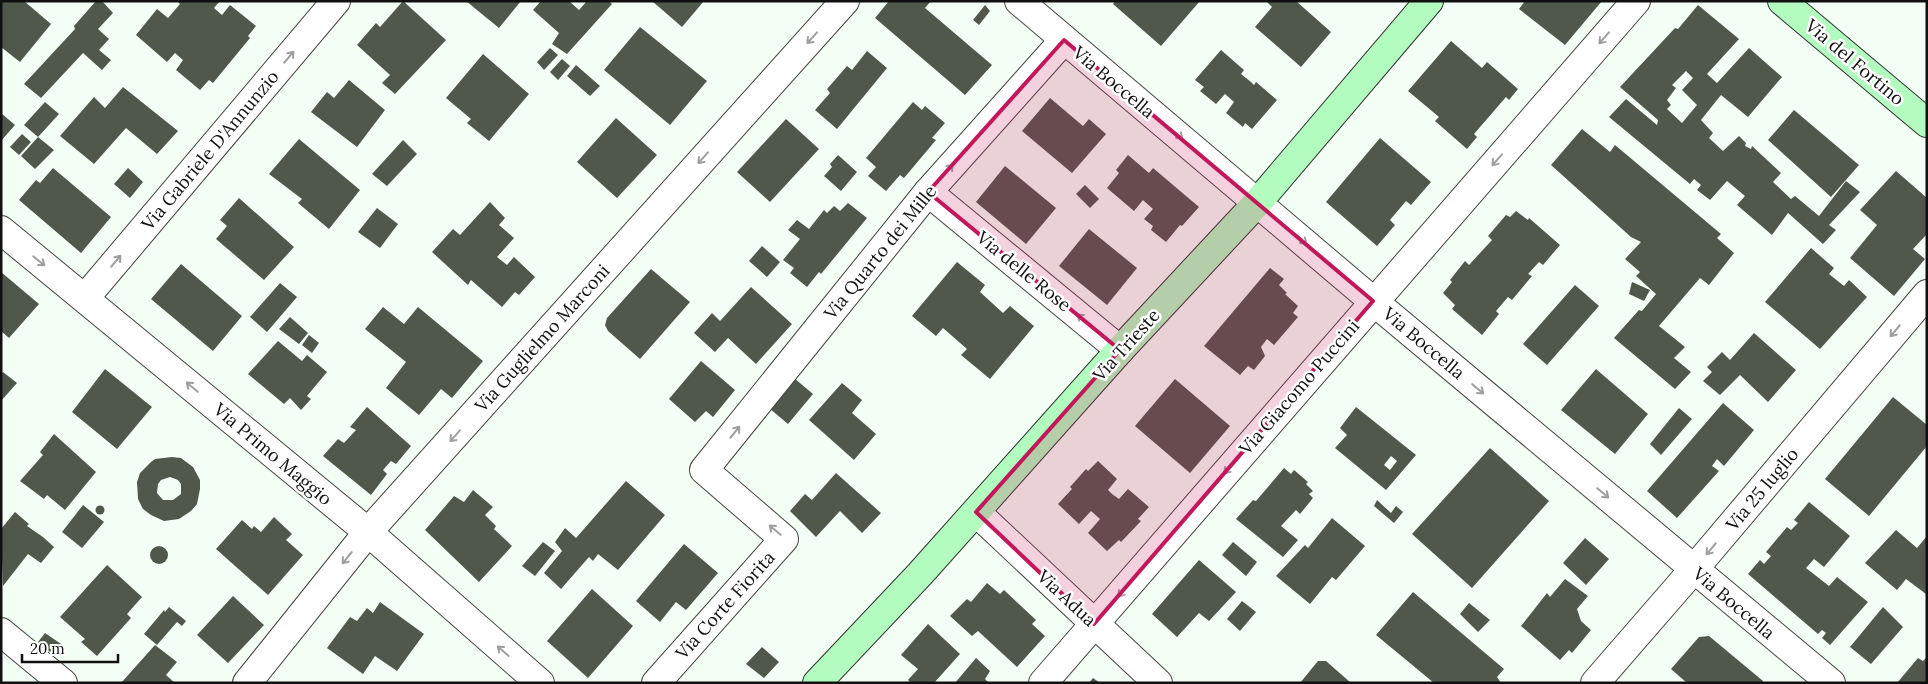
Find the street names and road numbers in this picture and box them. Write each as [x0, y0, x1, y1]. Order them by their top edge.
street label: Via del Fortino [1800, 13, 1909, 110]
street label: Via Boccella [1067, 40, 1160, 123]
street label: Via Gabriele D'Annunzio [136, 65, 284, 235]
street label: Via Quarto dei Mille [818, 180, 941, 325]
street label: Via delle Rose [971, 225, 1076, 316]
street label: Via Guglielmo Marconi [469, 259, 614, 417]
street label: Via Boccella [1377, 301, 1470, 384]
street label: Via Trieste [1087, 304, 1165, 387]
street label: Via Giacomo Puccini [1233, 315, 1364, 460]
street label: Via Primo Maggio [208, 397, 337, 510]
street label: Via 25 luglio [1720, 443, 1803, 536]
street label: Via Corte Fiorita [670, 546, 780, 665]
street label: Via Boccella [1687, 561, 1780, 644]
street label: Via Adua [1032, 564, 1101, 631]

